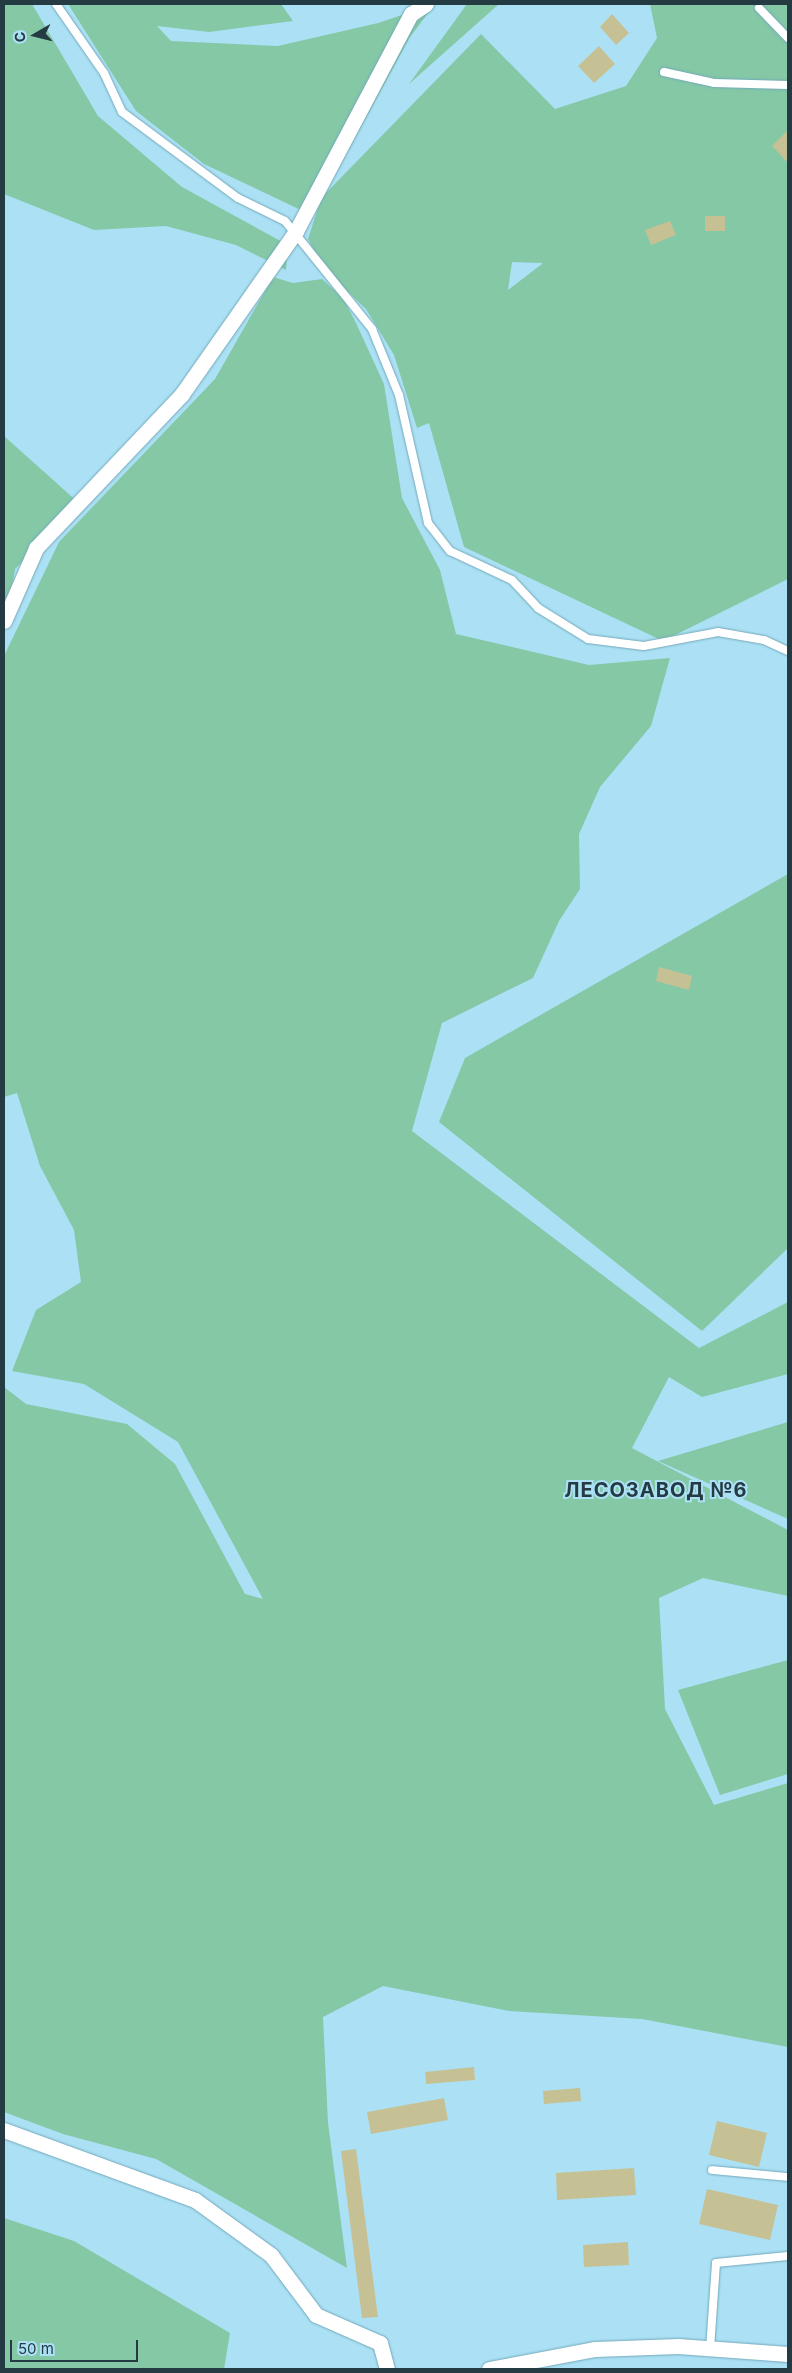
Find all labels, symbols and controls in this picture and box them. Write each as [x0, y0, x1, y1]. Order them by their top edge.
north arrow [10, 10, 60, 60]
text: С [11, 31, 29, 43]
district label: ЛЕСОЗАВОД №6 [563, 1478, 749, 1502]
scale bar [12, 2330, 140, 2362]
text: 50 m [18, 2339, 54, 2358]

